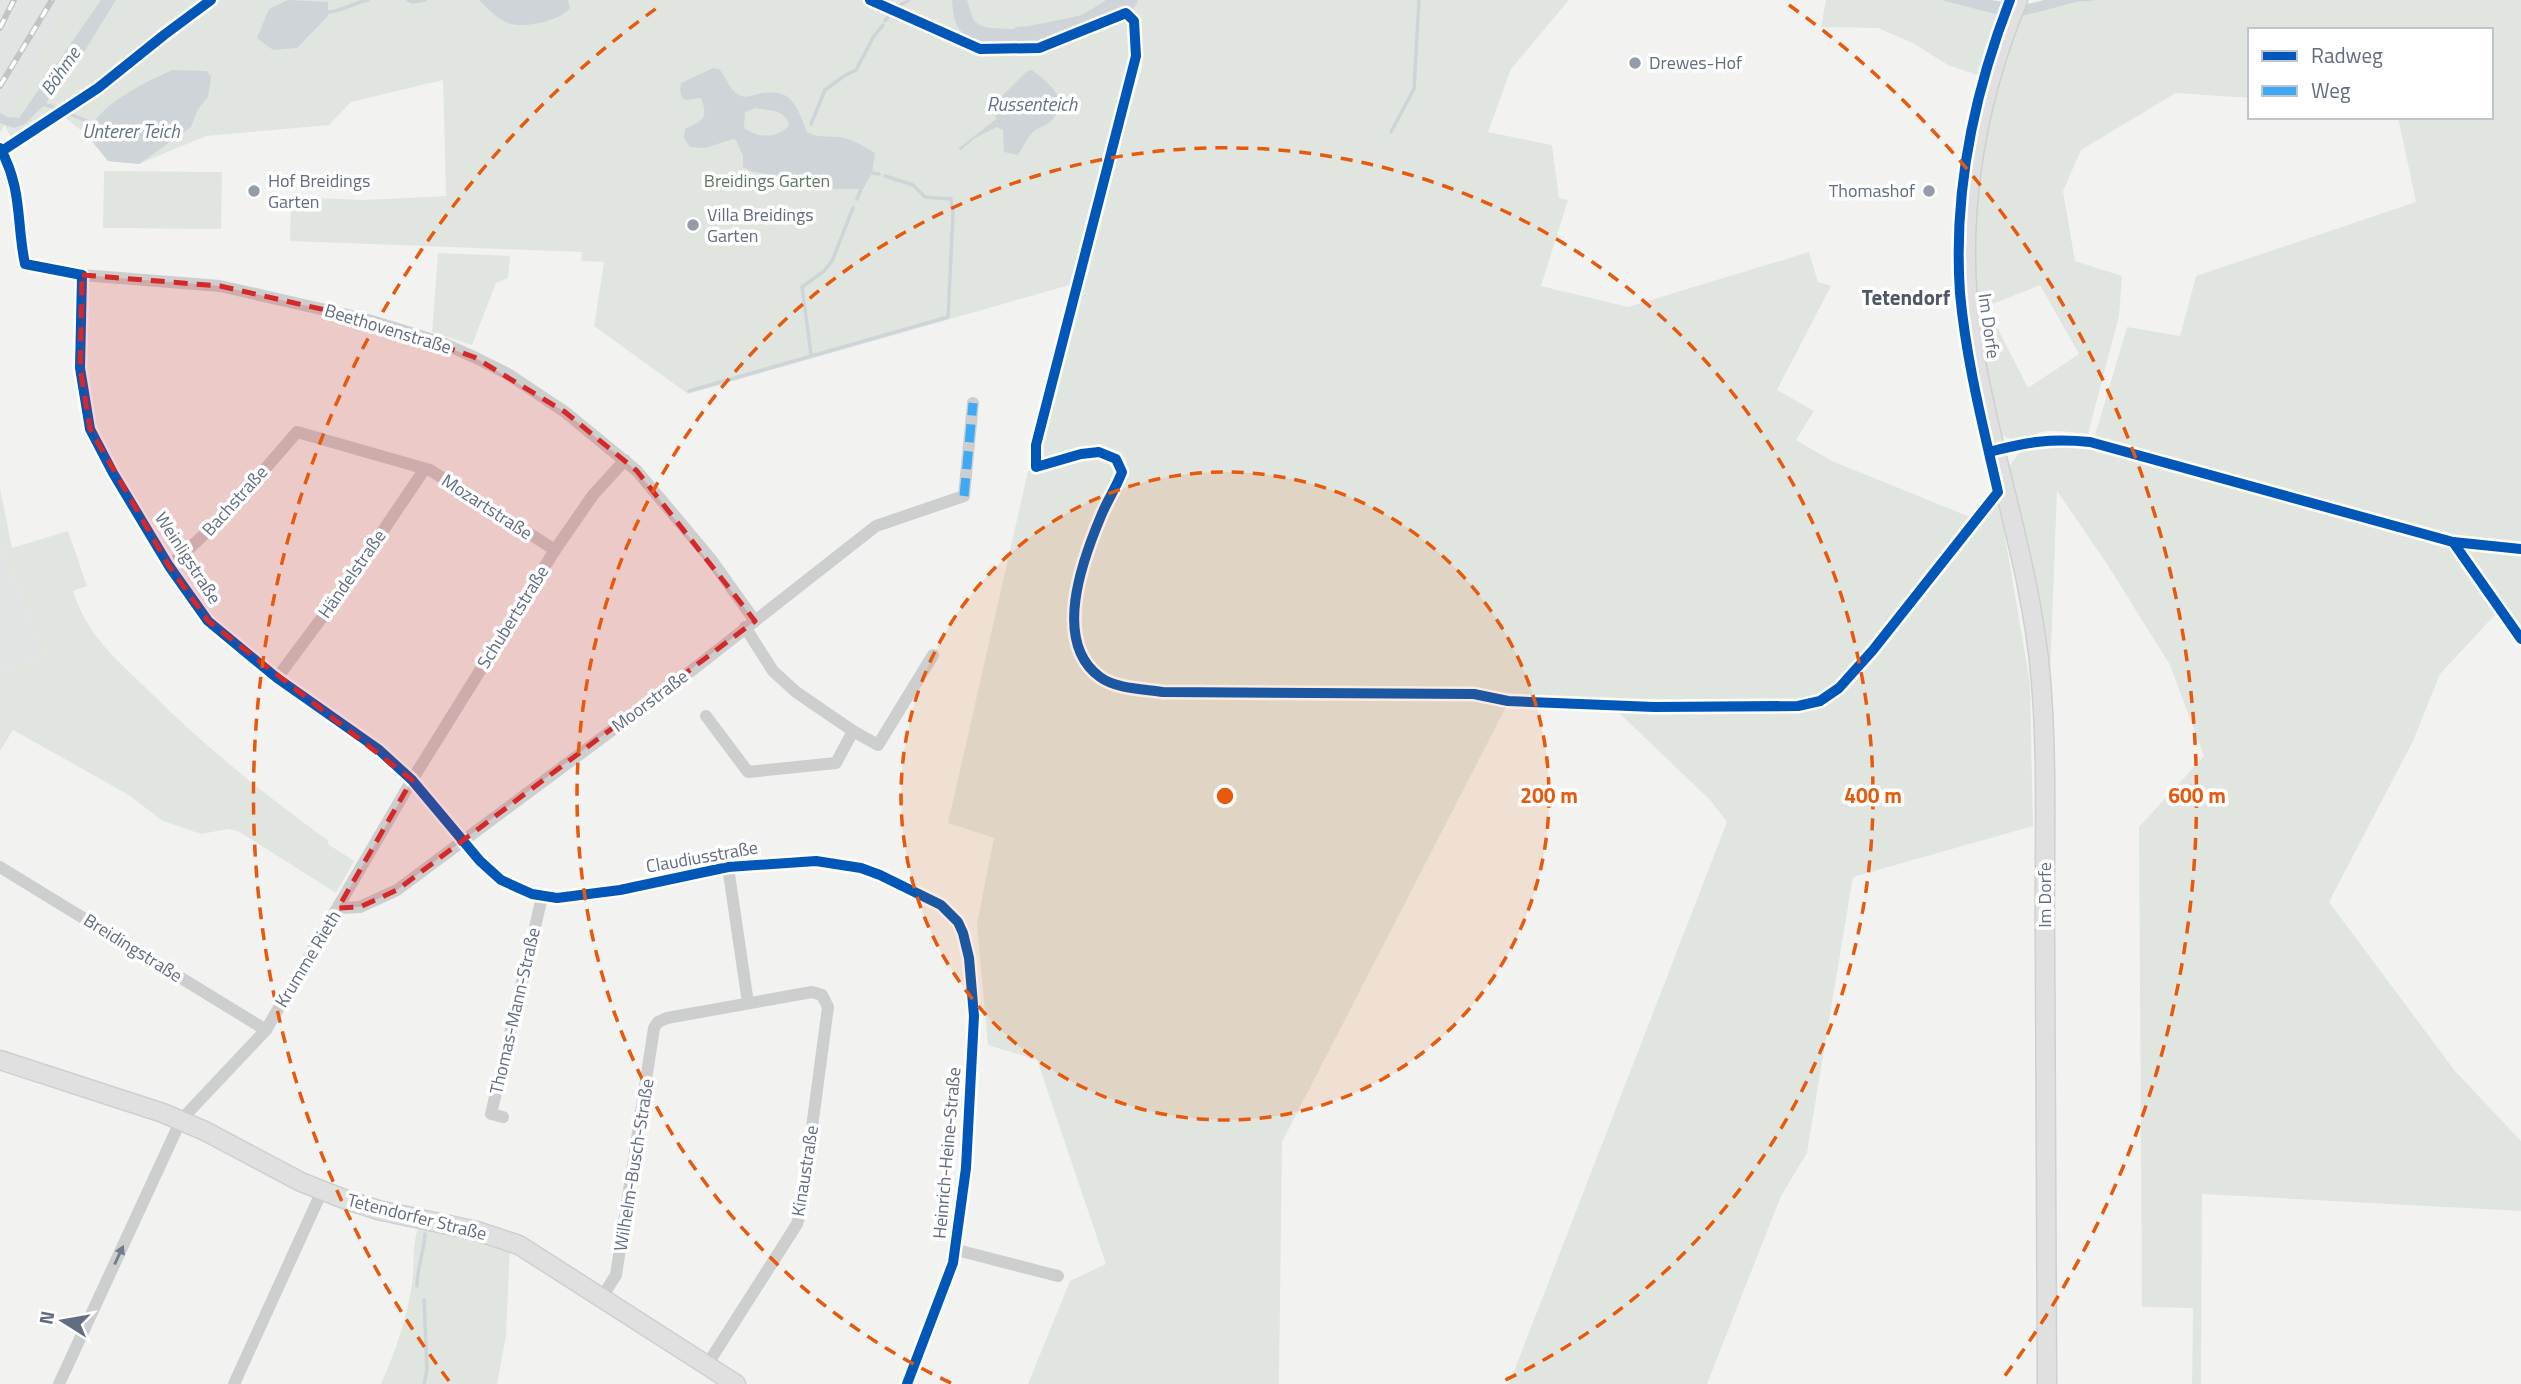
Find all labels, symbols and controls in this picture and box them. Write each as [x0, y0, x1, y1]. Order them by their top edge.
legend [2248, 28, 2493, 119]
text: Radweg [2311, 39, 2383, 71]
water label: Böhme [32, 40, 87, 101]
place label: Drewes-Hof [1649, 49, 1742, 76]
marker: Drewes-Hof [1627, 55, 1643, 71]
text: Weg [2311, 74, 2351, 106]
water label: Russenteich [987, 89, 1078, 118]
water label: Unterer Teich [82, 116, 180, 145]
place label: Hof Breidings Garten [268, 167, 370, 215]
park label: Breidings Garten [704, 167, 830, 194]
place label: Thomashof [1829, 177, 1915, 204]
marker: Hof Breidings Garten [246, 183, 262, 199]
marker: Thomashof [1921, 183, 1937, 199]
place label: Villa Breidings Garten [707, 201, 814, 249]
marker: Villa Breidings Garten [685, 217, 701, 233]
district label: Tetendorf [1862, 281, 1951, 313]
street label: Im Dorfe [1972, 292, 2007, 360]
street label: Beethovenstraße [321, 296, 455, 361]
street label: Bachstraße [195, 459, 274, 542]
street label: Mozartstraße [436, 467, 538, 546]
street label: Weinligstraße [149, 506, 228, 609]
street label: Händelstraße [311, 524, 392, 624]
street label: Schubertstraße [470, 560, 555, 674]
street label: Moorstraße [606, 663, 694, 738]
text: 200 m [1520, 779, 1578, 811]
text: 400 m [1844, 779, 1902, 811]
text: 600 m [2168, 779, 2226, 811]
centre of rings [1213, 784, 1237, 808]
street label: Claudiusstraße [644, 833, 760, 880]
street label: Im Dorfe [2031, 862, 2058, 928]
street label: Krumme Rieth [268, 905, 347, 1012]
street label: Breidingstraße [79, 906, 188, 989]
street label: Thomas-Mann-Straße [482, 925, 547, 1097]
street label: Heinrich-Heine-Straße [926, 1066, 967, 1240]
street label: Wilhelm-Busch-Straße [607, 1077, 660, 1253]
street label: Kinaustraße [784, 1123, 825, 1218]
street label: Tetendorfer Straße [345, 1186, 490, 1247]
one-way arrow [113, 1245, 124, 1265]
north arrow [28, 1286, 98, 1356]
text: N [30, 1308, 61, 1327]

